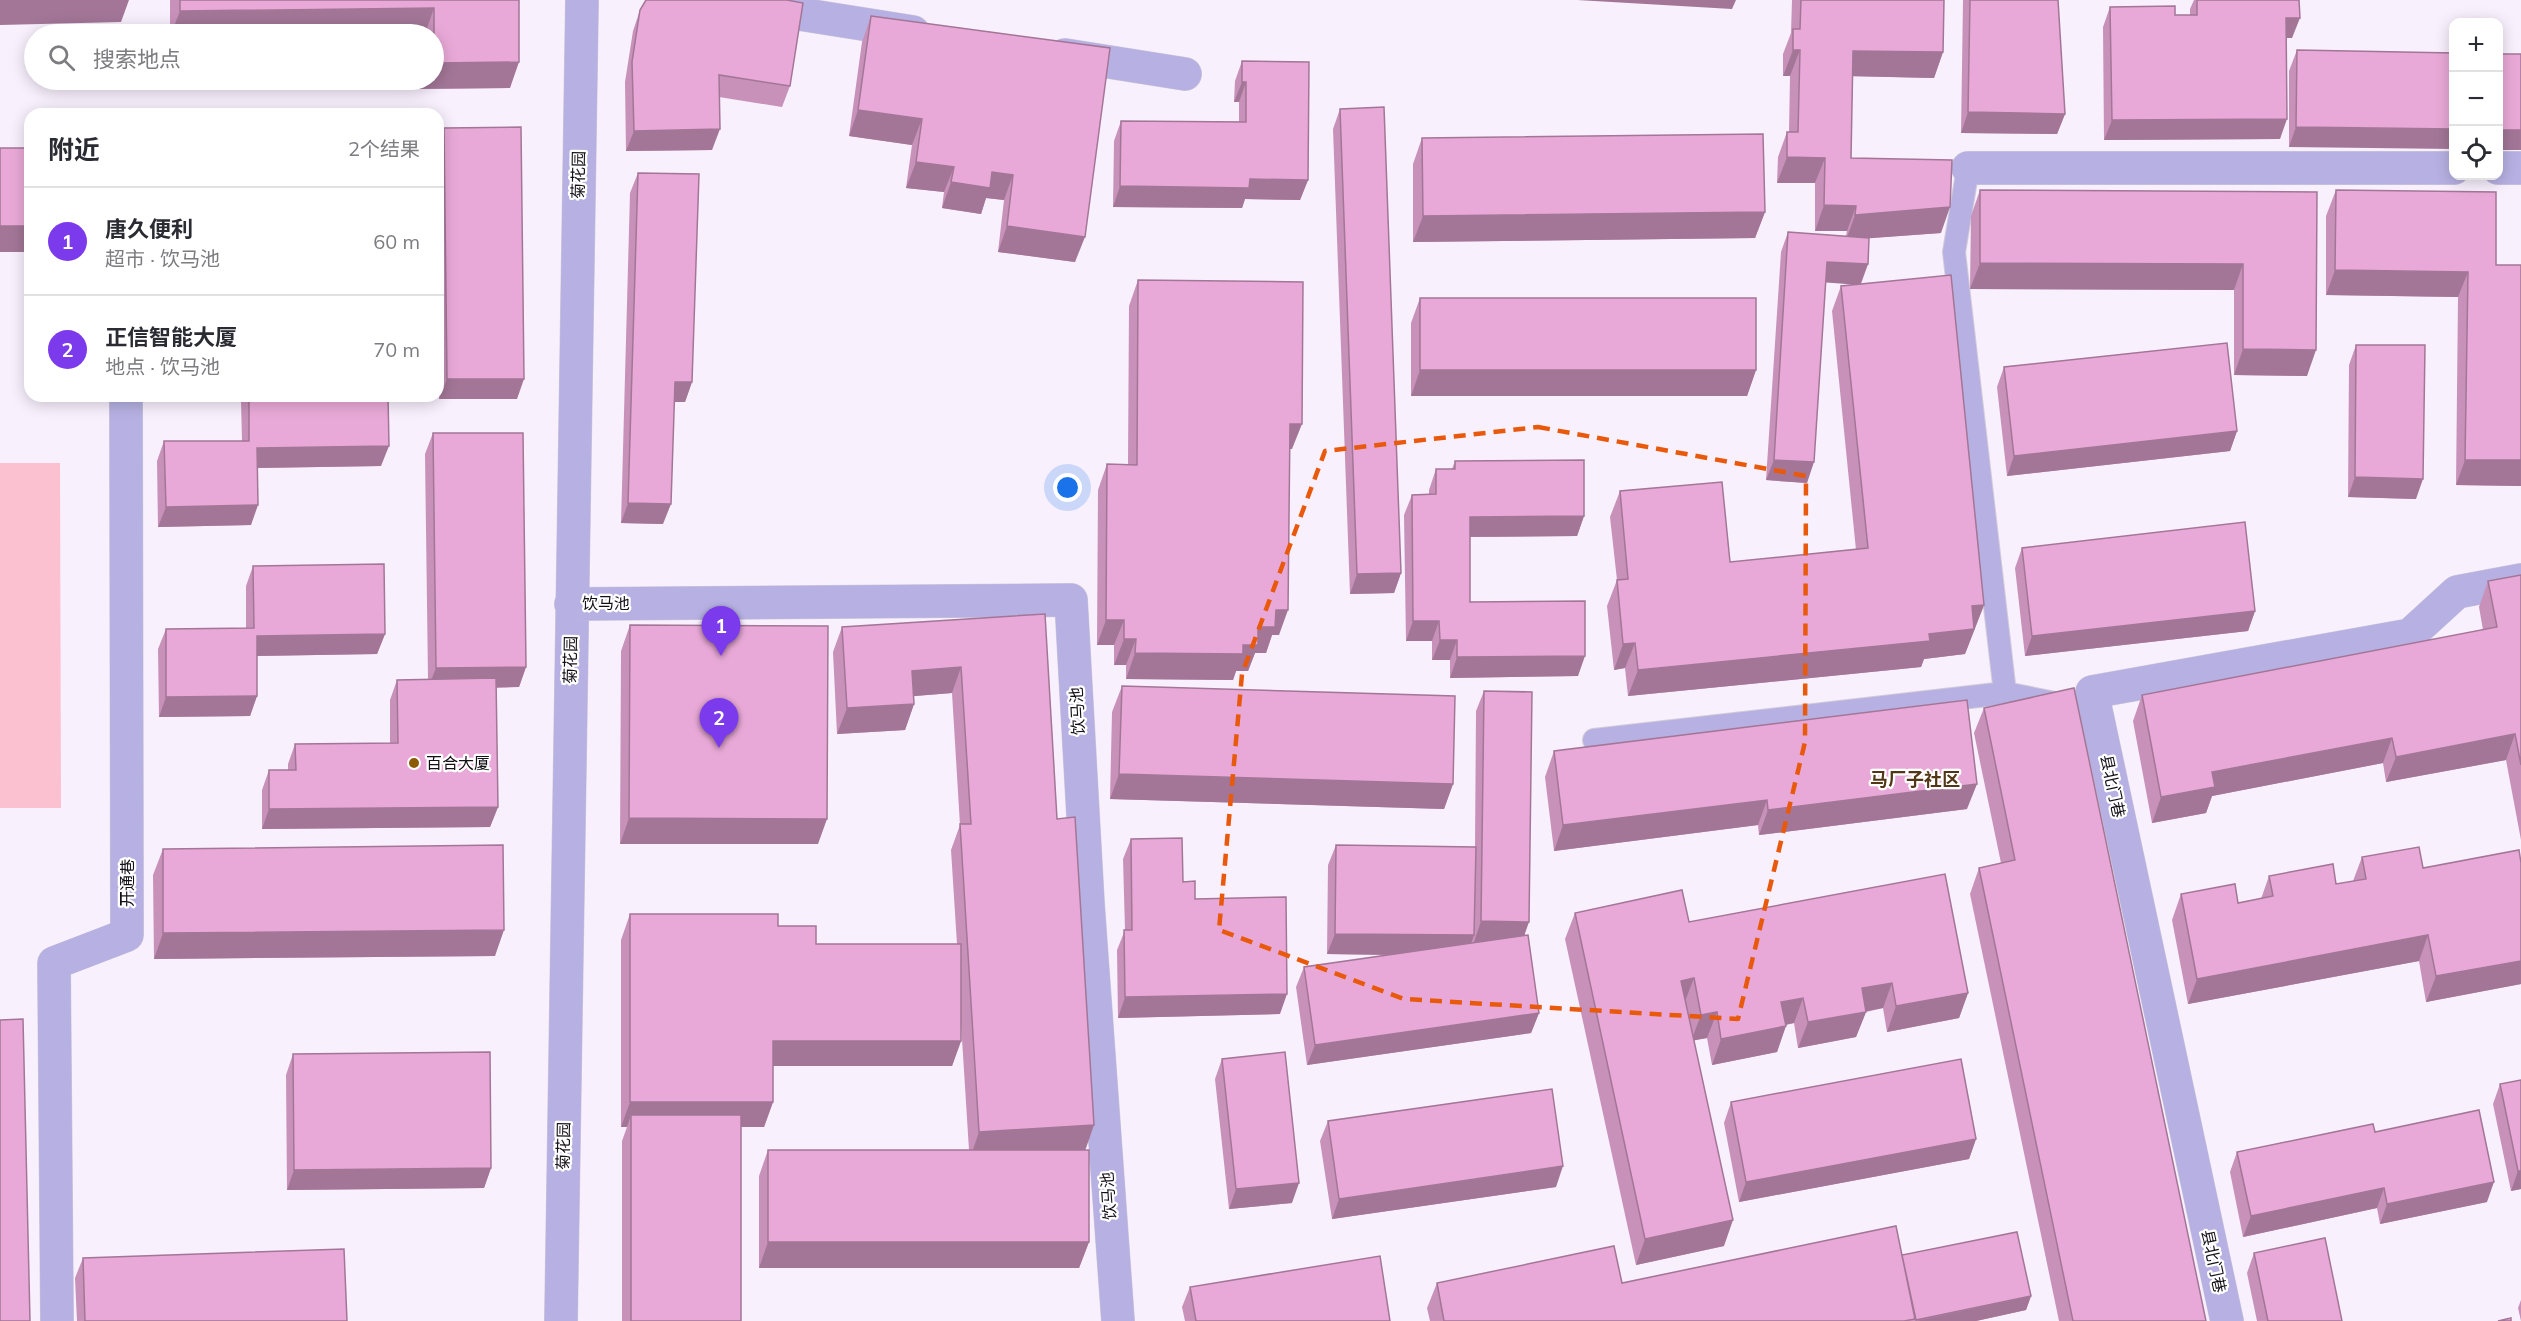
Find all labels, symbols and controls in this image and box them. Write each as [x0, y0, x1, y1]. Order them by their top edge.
map controls [2449, 18, 2503, 180]
button: + [2449, 18, 2503, 72]
search box [24, 24, 444, 90]
icon: search [45, 41, 78, 74]
text: 搜索地点 [93, 45, 181, 73]
button: − [2449, 72, 2503, 126]
button: locate [2449, 126, 2503, 180]
text: 附近 [48, 133, 100, 166]
text: 2个结果 [348, 136, 420, 161]
street label: 菊花园 [568, 151, 588, 199]
text: 唐久便利 [105, 215, 193, 243]
text: 1 [62, 229, 74, 254]
text: 60 m [373, 229, 420, 254]
text: 超市 · 饮马池 [105, 246, 220, 271]
text: 正信智能大厦 [105, 323, 237, 351]
text: 2 [62, 337, 74, 362]
text: 70 m [373, 337, 420, 362]
text: 地点 · 饮马池 [105, 354, 220, 379]
your location [1053, 473, 1082, 502]
street label: 饮马池 [582, 593, 630, 613]
pin: 1 [702, 606, 740, 656]
street label: 菊花园 [560, 636, 580, 684]
street label: 饮马池 [1066, 687, 1088, 735]
pin: 2 [700, 698, 738, 748]
place label: 百合大厦 [426, 753, 490, 773]
street label: 县北门巷 [2097, 753, 2129, 819]
marker: 百合大厦 [407, 756, 421, 770]
district label: 马厂子社区 [1870, 768, 1960, 791]
street label: 开通巷 [117, 859, 137, 907]
street label: 菊花园 [553, 1122, 573, 1170]
street label: 饮马池 [1096, 1171, 1120, 1221]
street label: 县北门巷 [2198, 1228, 2230, 1294]

